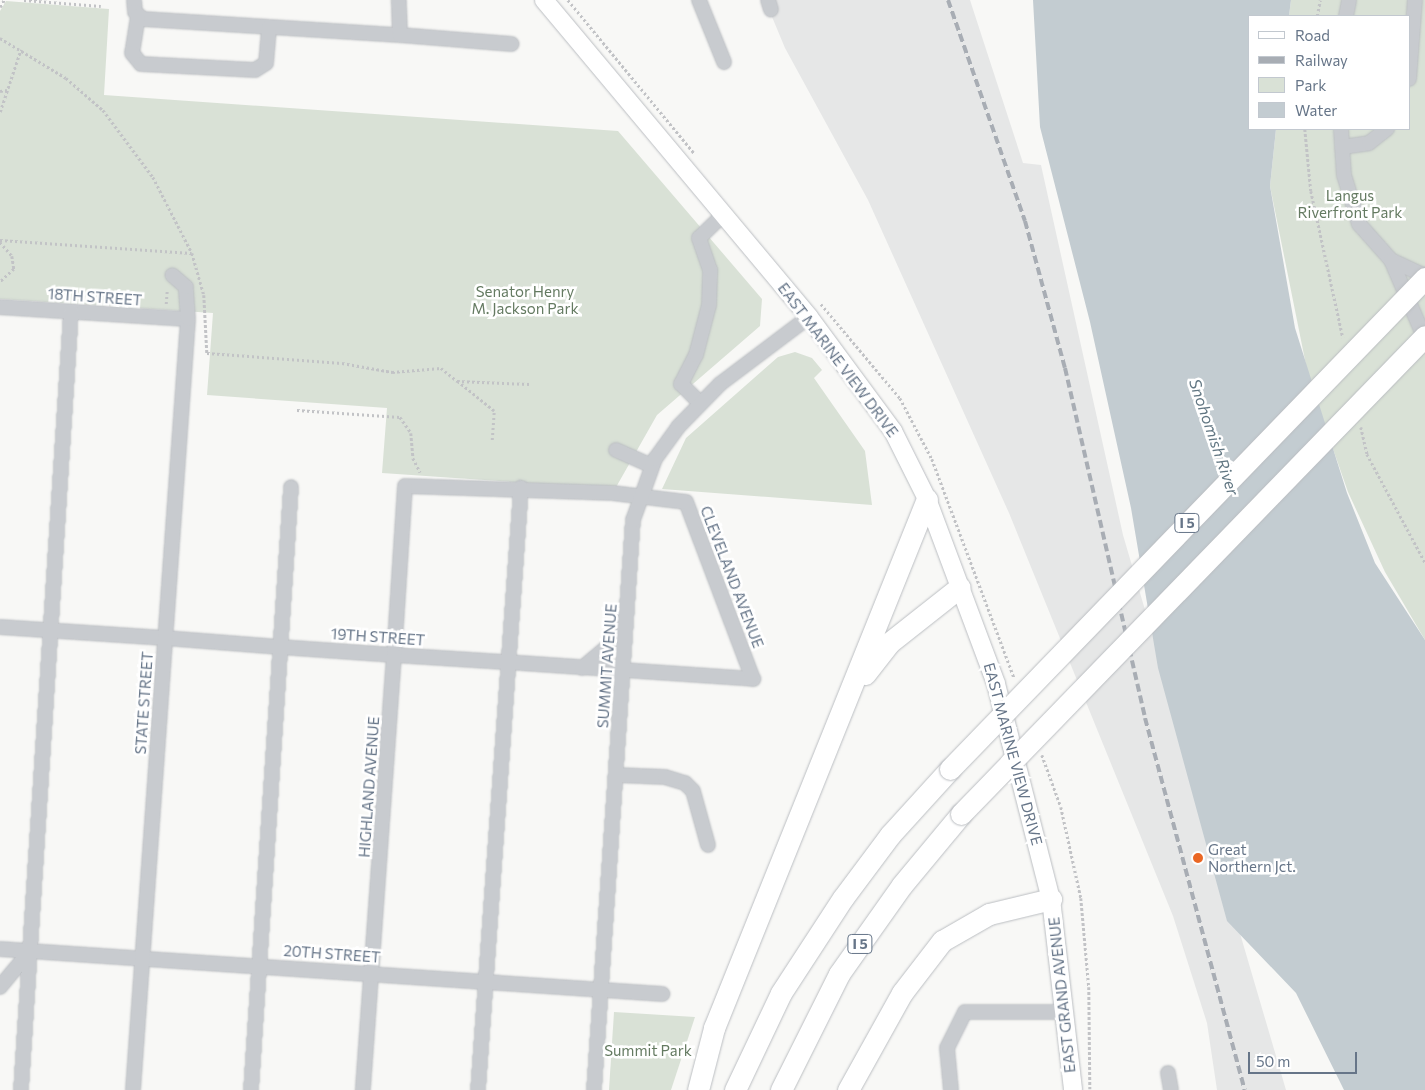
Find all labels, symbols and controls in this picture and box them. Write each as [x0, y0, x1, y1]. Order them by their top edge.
legend [1248, 15, 1410, 130]
text: Road [1295, 26, 1330, 44]
text: Railway [1295, 51, 1348, 69]
text: Park [1295, 76, 1326, 94]
text: Water [1295, 101, 1337, 119]
park label: Langus Riverfront Park [1298, 186, 1402, 221]
street label: EAST MARINE VIEW DRIVE [774, 279, 902, 441]
park label: Senator Henry M. Jackson Park [471, 282, 579, 317]
street label: 18TH STREET [47, 285, 143, 309]
water label: Snohomish River [1185, 376, 1243, 498]
street label: CLEVELAND AVENUE [697, 503, 767, 651]
road number: I 5 [1173, 512, 1201, 534]
street label: SUMMIT AVENUE [594, 603, 620, 729]
street label: 19TH STREET [330, 625, 426, 649]
street label: STATE STREET [131, 651, 157, 755]
street label: EAST MARINE VIEW DRIVE [980, 661, 1046, 847]
street label: HIGHLAND AVENUE [355, 716, 383, 858]
place label: Great Northern Jct. [1208, 840, 1296, 875]
marker: Great Northern Jct. [1192, 852, 1204, 864]
street label: EAST GRAND AVENUE [1045, 916, 1079, 1074]
road number: I 5 [846, 932, 874, 956]
street label: 20TH STREET [283, 942, 381, 966]
park label: Summit Park [604, 1042, 692, 1060]
scale bar [1250, 1042, 1359, 1074]
text: 50 m [1256, 1052, 1290, 1070]

